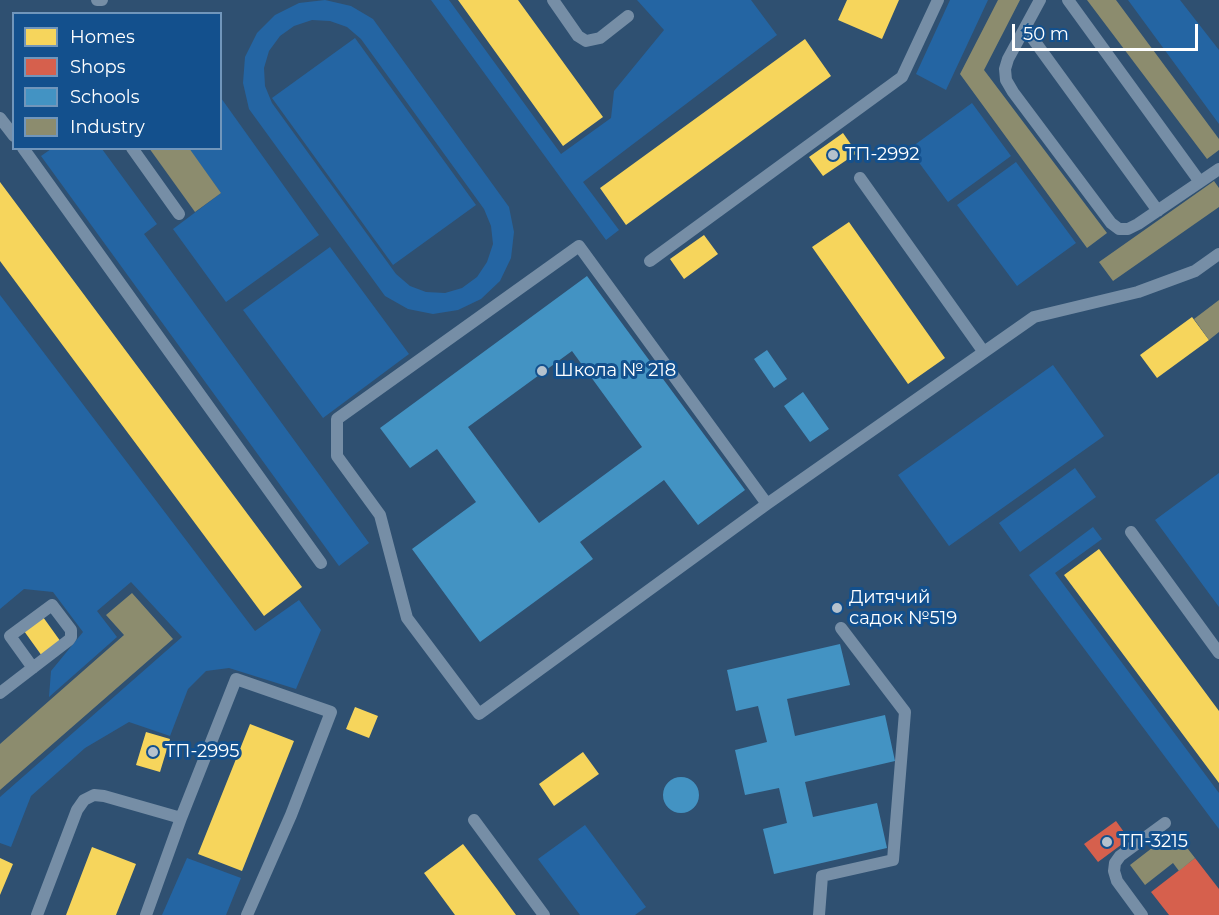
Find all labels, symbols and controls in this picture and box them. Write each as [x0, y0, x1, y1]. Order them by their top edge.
legend [12, 12, 222, 150]
scale bar [1015, 12, 1201, 50]
text: 50 m [1023, 23, 1069, 45]
text: Homes [70, 26, 135, 48]
text: Shops [70, 56, 126, 78]
text: Schools [70, 86, 139, 108]
text: Industry [70, 116, 145, 138]
place label: ТП-2992 [845, 144, 919, 166]
marker: ТП-2992 [826, 148, 840, 162]
place label: Школа № 218 [554, 360, 676, 382]
marker: Школа № 218 [535, 364, 549, 378]
place label: Дитячий садок №519 [849, 587, 957, 630]
marker: Дитячий садок №519 [830, 601, 844, 615]
place label: ТП-2995 [165, 741, 239, 763]
marker: ТП-2995 [146, 745, 160, 759]
place label: ТП-3215 [1119, 831, 1188, 853]
marker: ТП-3215 [1100, 835, 1114, 849]

